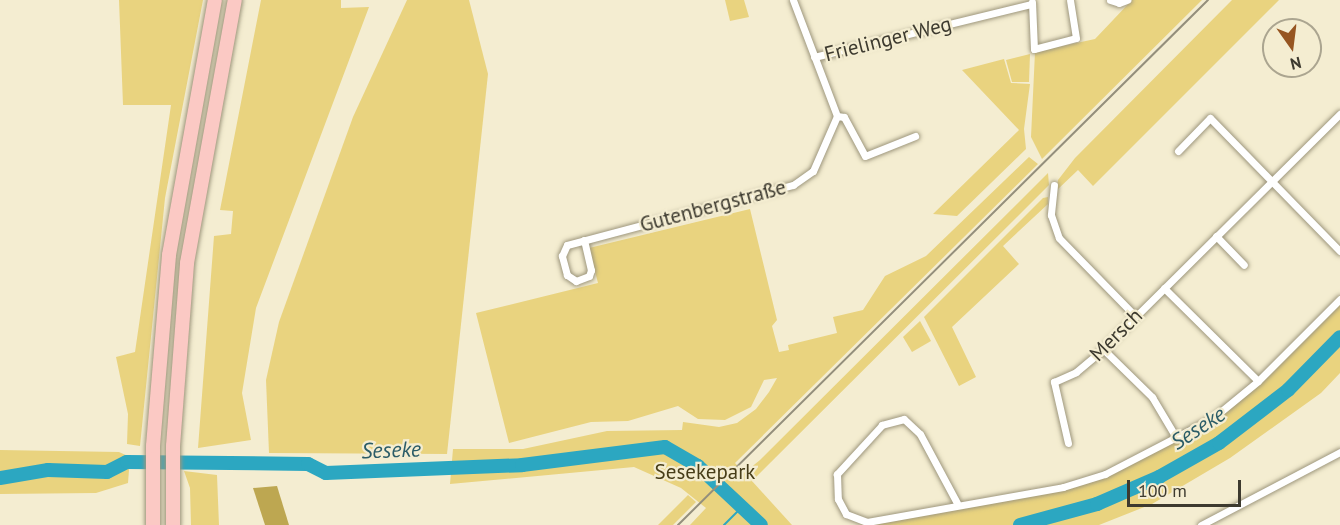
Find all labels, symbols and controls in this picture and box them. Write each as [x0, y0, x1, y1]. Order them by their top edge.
street label: Frielinger Weg [822, 11, 954, 67]
north arrow [1262, 18, 1322, 78]
text: N [1288, 53, 1303, 74]
street label: Gutenbergstraße [637, 174, 789, 238]
street label: Mersch [1084, 303, 1148, 367]
water label: Seseke [1166, 401, 1230, 455]
water label: Seseke [361, 436, 421, 464]
park label: Sesekepark [655, 459, 755, 485]
scale bar [1130, 468, 1244, 506]
text: 100 m [1138, 479, 1187, 502]

